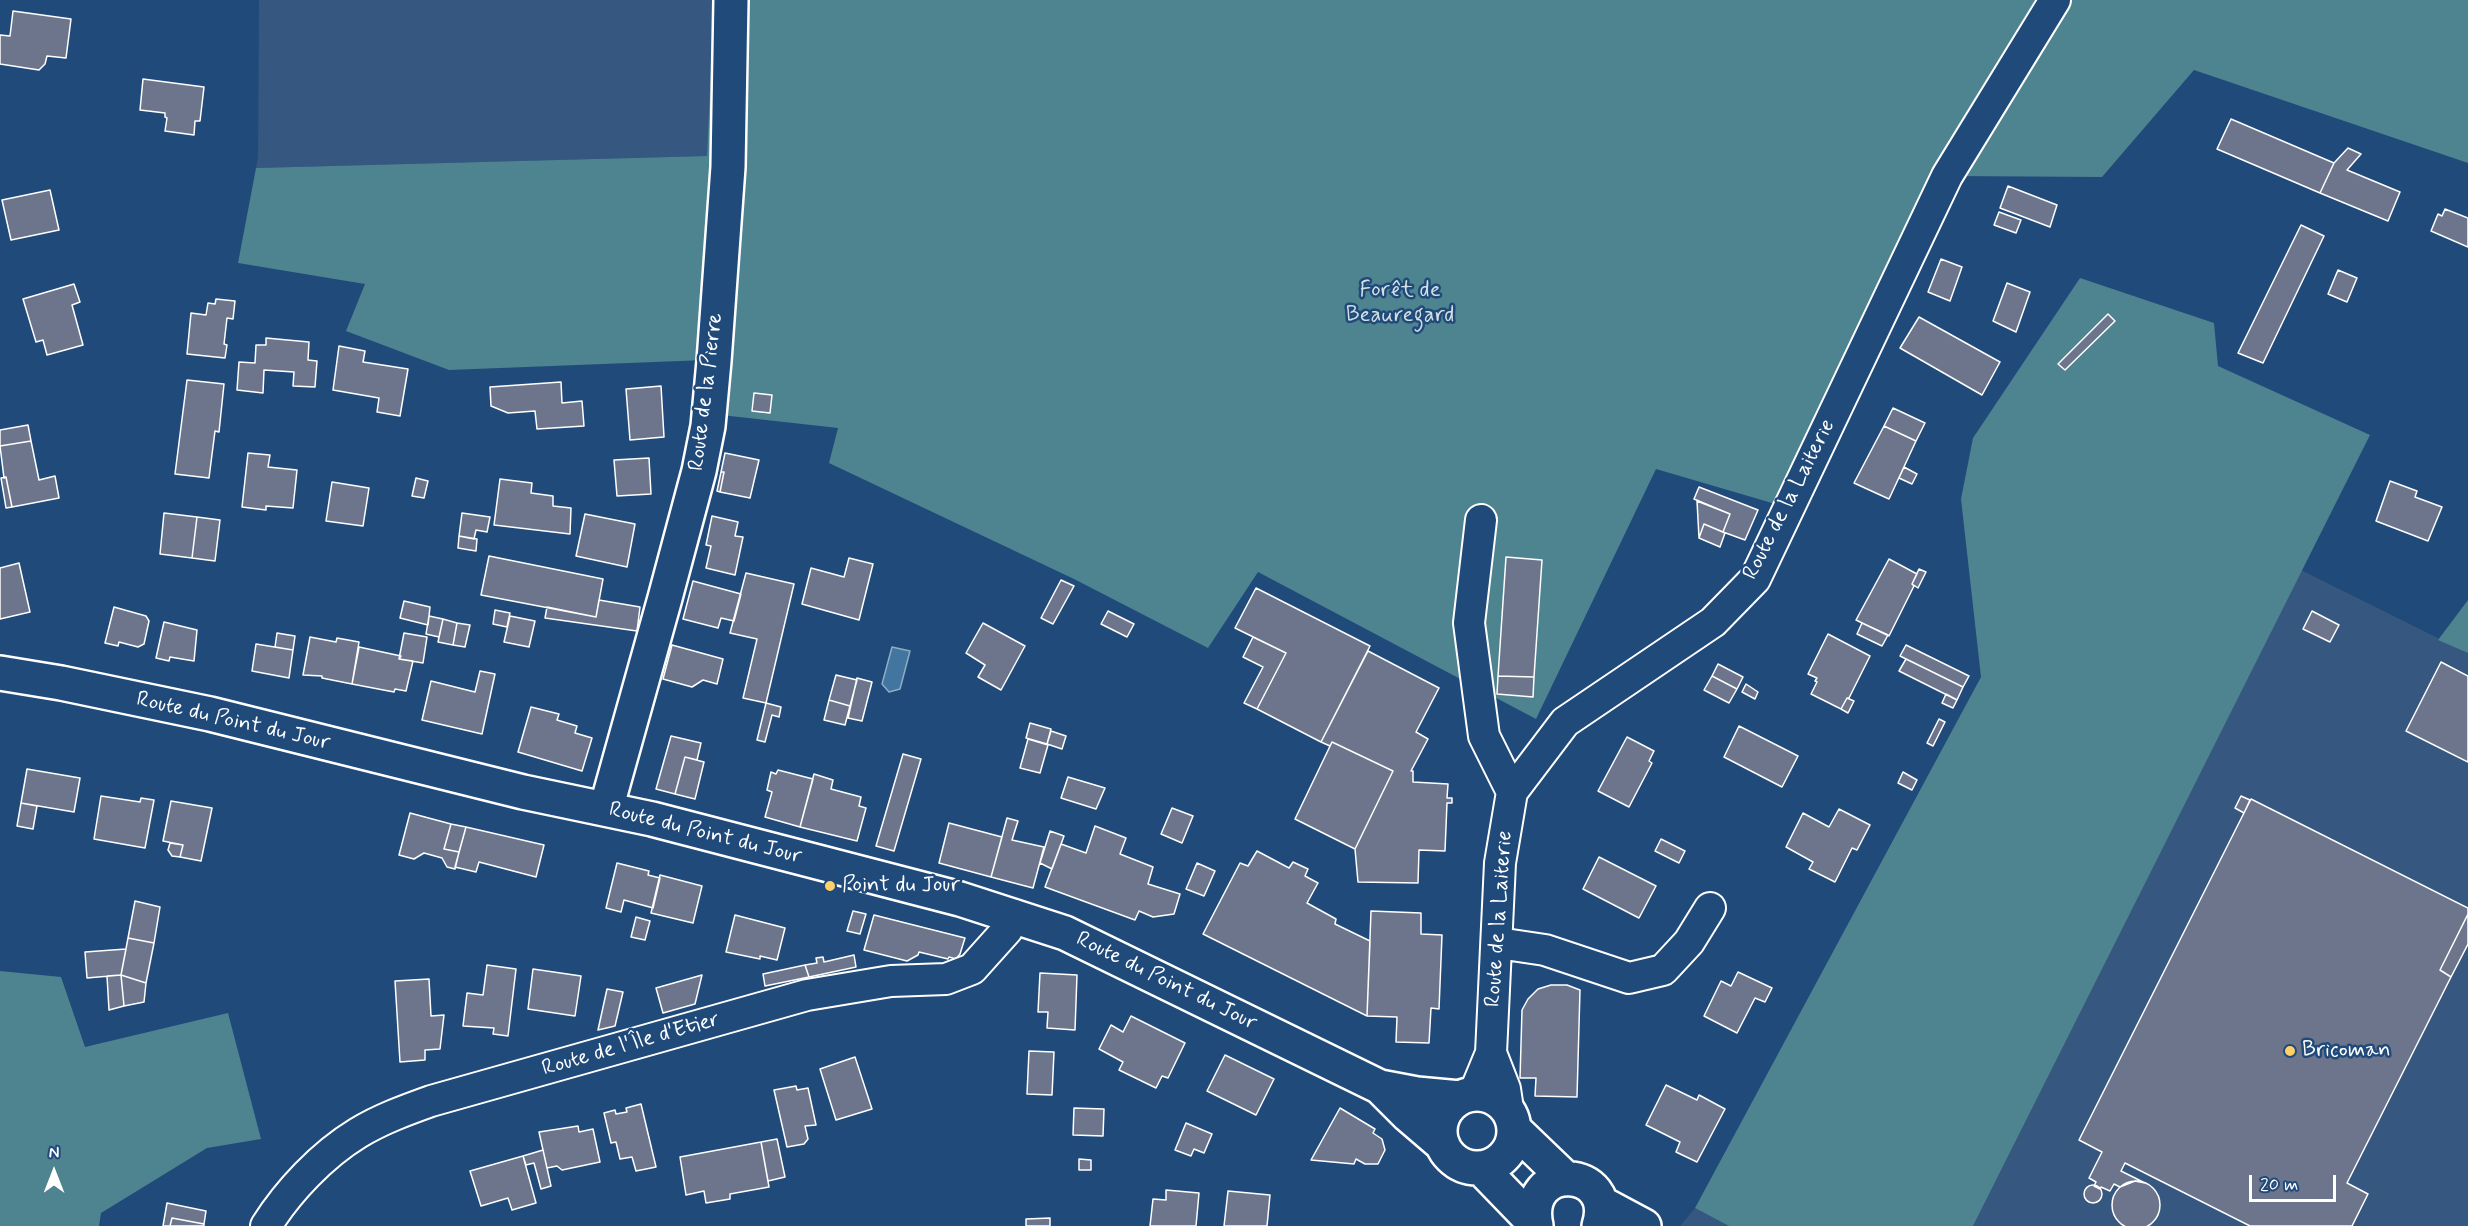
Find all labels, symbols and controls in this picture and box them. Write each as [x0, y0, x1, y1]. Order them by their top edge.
park label: Forêt de Beauregard [1346, 278, 1454, 330]
street label: Route de la Pierre [684, 311, 730, 473]
street label: Route de la Laiterie [1738, 415, 1842, 585]
street label: Route du Point du Jour [134, 687, 332, 757]
street label: Route du Point du Jour [606, 797, 804, 871]
street label: Route de la Laiterie [1481, 830, 1519, 1008]
place label: Point du Jour [842, 873, 960, 899]
marker: Point du Jour [823, 879, 837, 893]
street label: Route du Point du Jour [1071, 927, 1261, 1037]
street label: Route de l'Île d'Etier [539, 1007, 723, 1083]
place label: Bricoman [2302, 1038, 2391, 1064]
marker: Bricoman [2283, 1044, 2297, 1058]
north arrow [24, 1142, 84, 1202]
text: N [49, 1143, 59, 1164]
scale bar [2252, 1163, 2339, 1201]
text: 20 m [2260, 1173, 2298, 1197]

